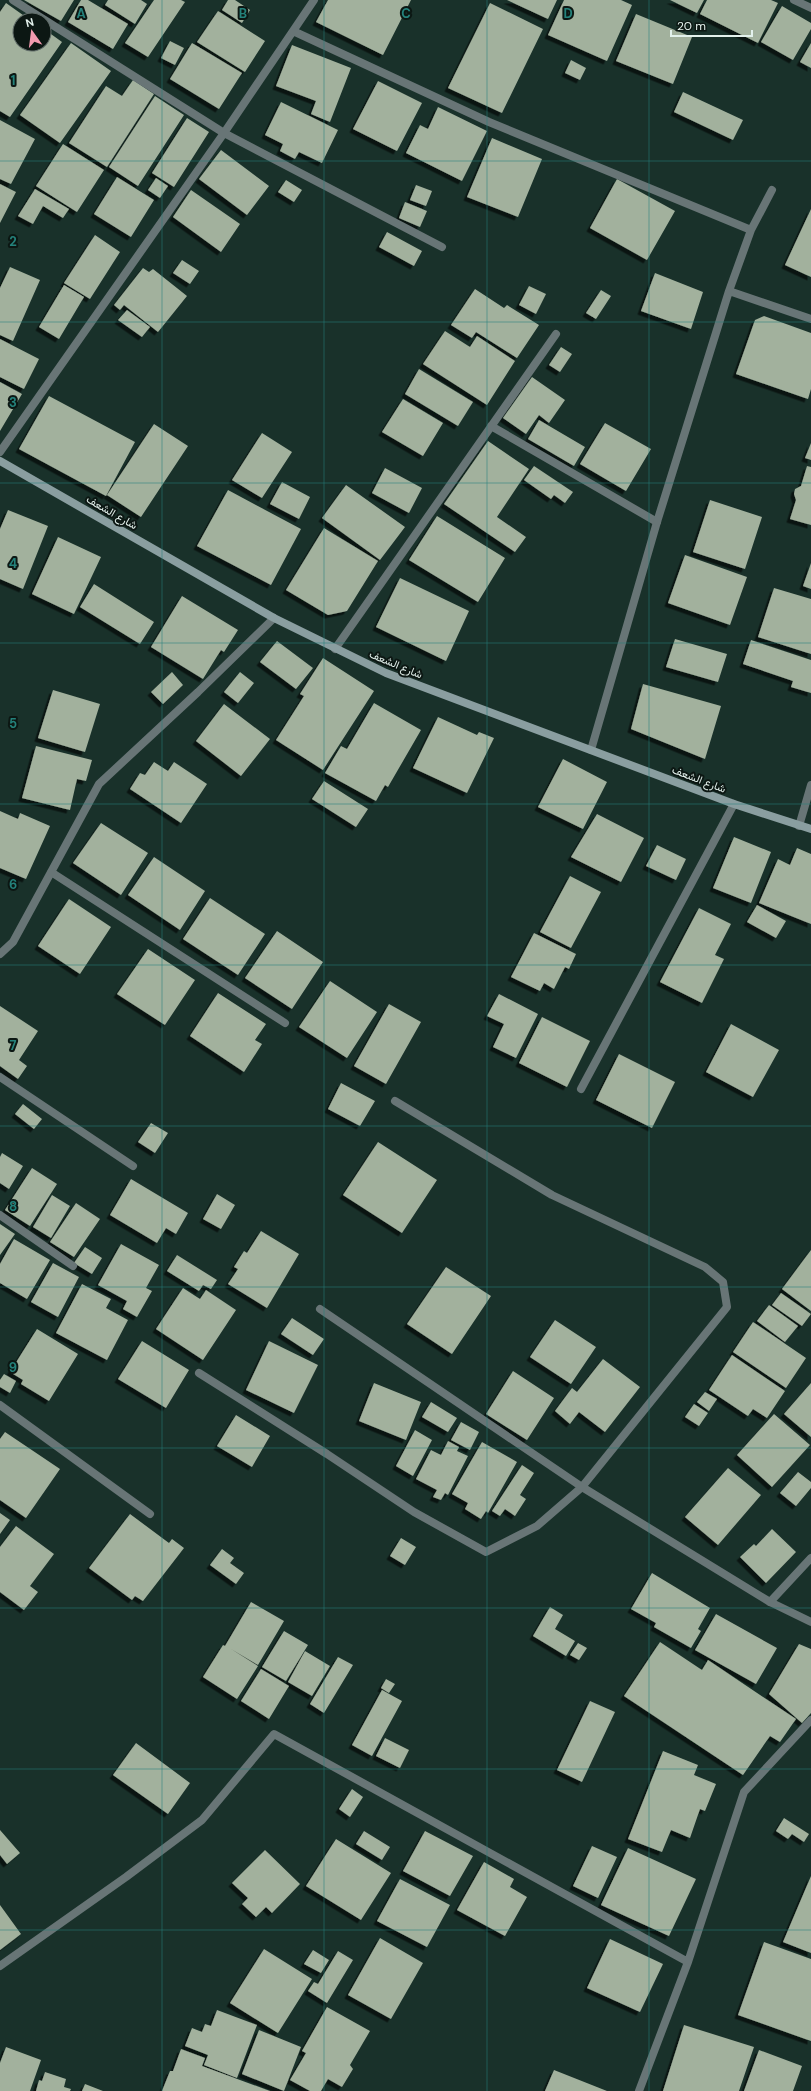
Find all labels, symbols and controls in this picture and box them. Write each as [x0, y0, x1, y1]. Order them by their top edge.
text: A [76, 5, 86, 22]
text: B [239, 5, 247, 22]
text: C [401, 5, 411, 22]
text: D [563, 5, 573, 22]
north arrow [12, 12, 52, 52]
scale bar [671, 12, 752, 38]
text: N [24, 15, 35, 30]
text: 20 m [677, 18, 706, 34]
text: 1 [11, 72, 15, 89]
text: 2 [9, 233, 17, 250]
text: 3 [9, 394, 17, 411]
street label: شارع الشعف [84, 492, 140, 533]
text: 4 [9, 555, 17, 572]
street label: شارع الشعف [367, 647, 425, 683]
text: 5 [9, 715, 17, 732]
street label: شارع الشعف [670, 762, 728, 797]
text: 6 [9, 876, 17, 893]
text: 7 [10, 1037, 17, 1054]
text: 8 [9, 1198, 17, 1215]
text: 9 [9, 1359, 17, 1376]

